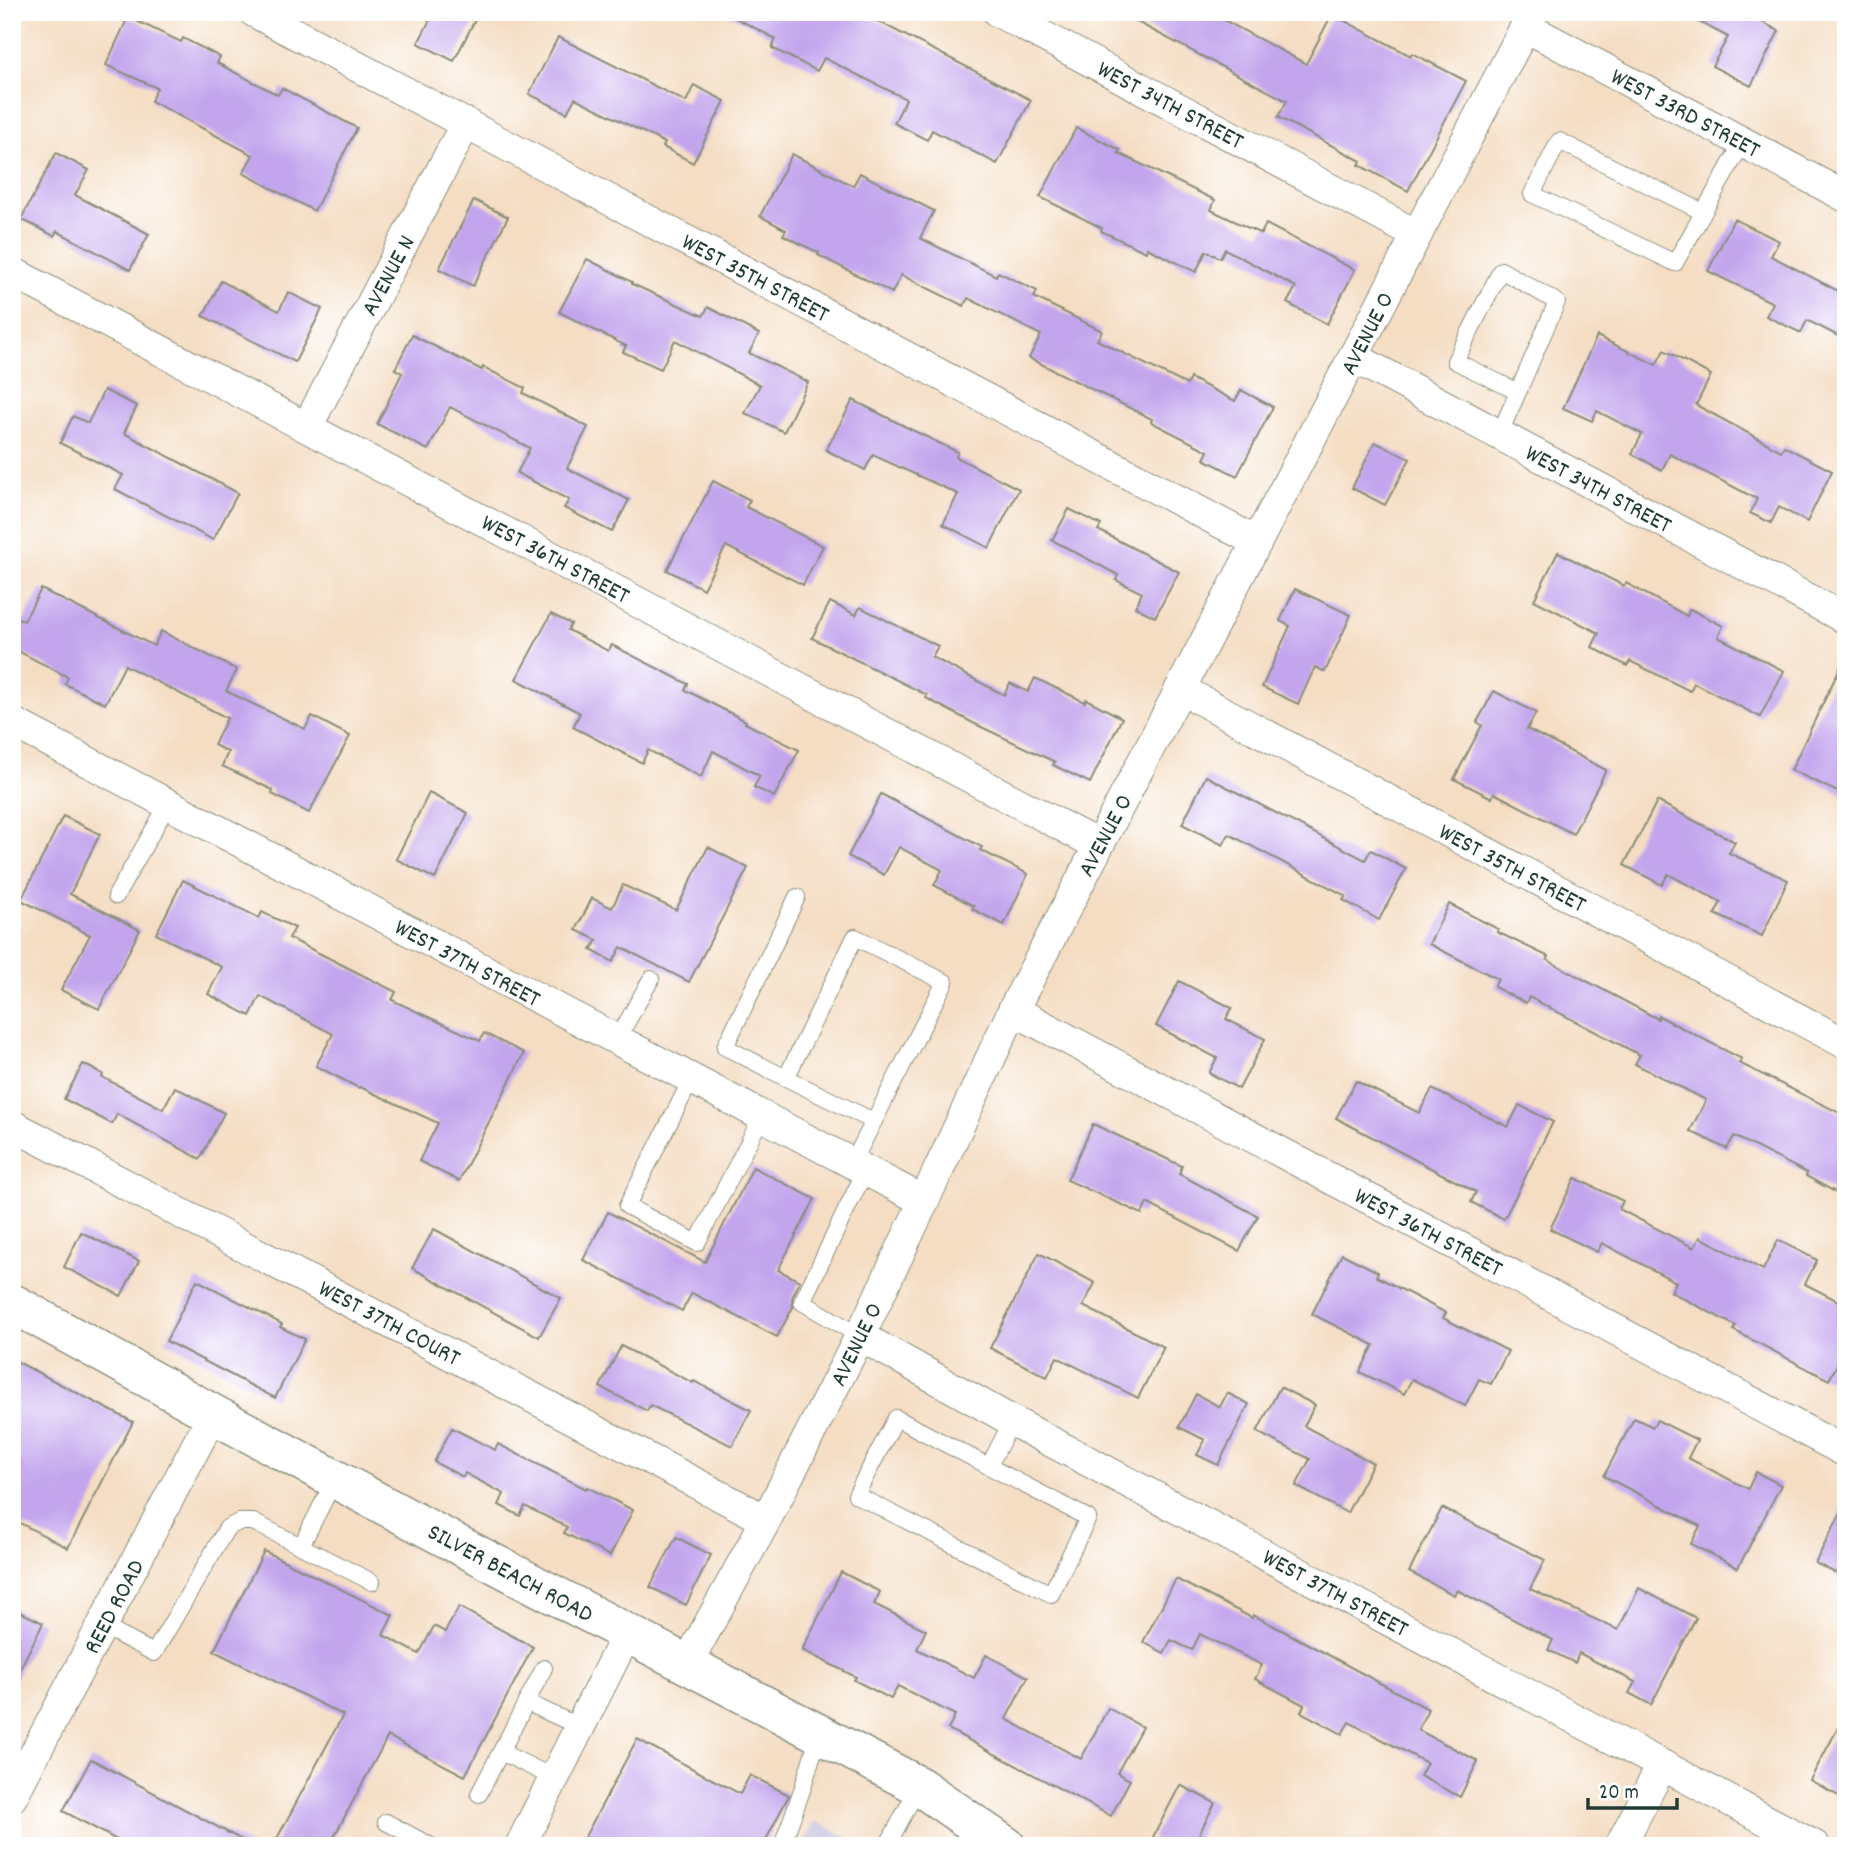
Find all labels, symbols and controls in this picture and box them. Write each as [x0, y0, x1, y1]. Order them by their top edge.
street label: WEST 34TH STREET [1090, 54, 1249, 160]
street label: WEST 33RD STREET [1604, 61, 1766, 168]
street label: WEST 35TH STREET [675, 226, 835, 333]
street label: AVENUE N [354, 230, 425, 323]
street label: AVENUE O [1333, 287, 1404, 382]
street label: WEST 34TH STREET [1518, 438, 1677, 544]
street label: WEST 36TH STREET [474, 507, 635, 614]
street label: AVENUE O [1071, 789, 1143, 884]
street label: WEST 35TH STREET [1432, 816, 1592, 923]
street label: WEST 37TH STREET [388, 912, 546, 1018]
street label: WEST 36TH STREET [1347, 1180, 1508, 1287]
street label: WEST 37TH COURT [312, 1273, 466, 1376]
street label: AVENUE O [823, 1298, 893, 1393]
street label: SILVER BEACH ROAD [421, 1517, 599, 1633]
street label: WEST 37TH STREET [1256, 1542, 1414, 1648]
street label: REED ROAD [77, 1554, 155, 1661]
scale bar [1588, 1767, 1678, 1811]
text: 20 m [1599, 1779, 1639, 1809]

